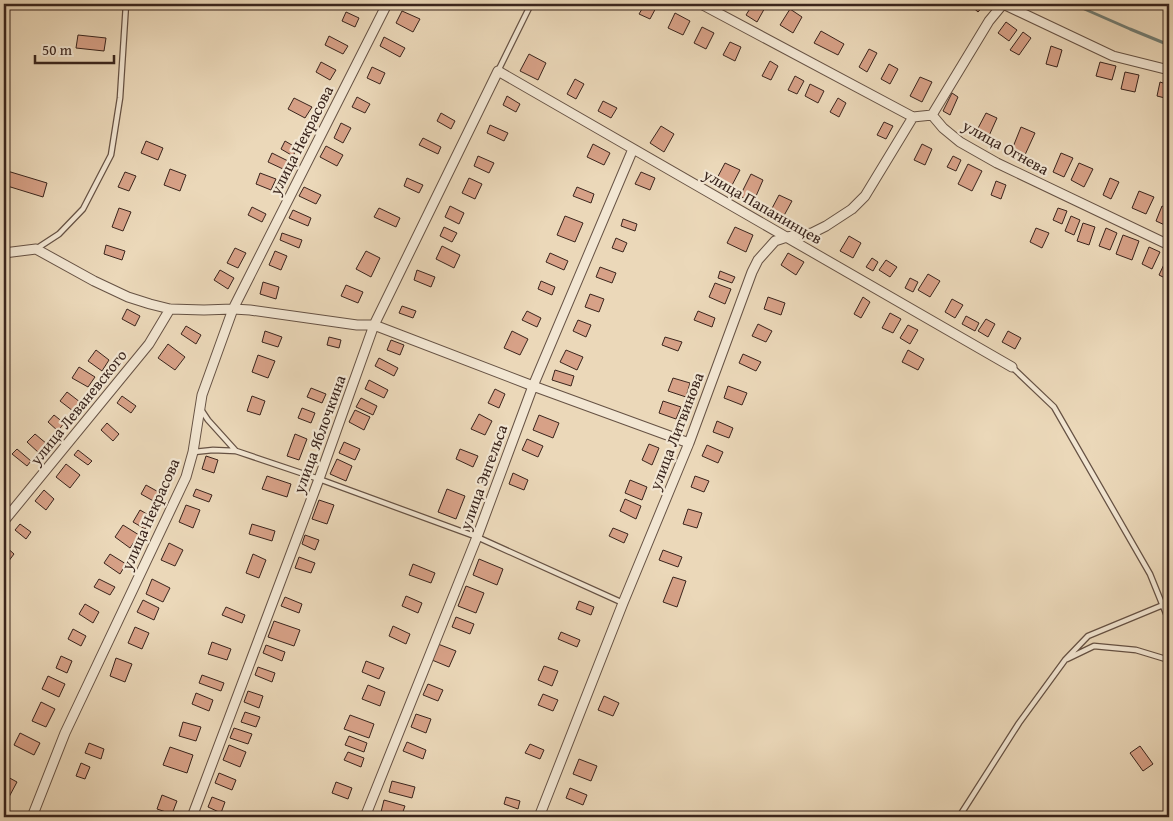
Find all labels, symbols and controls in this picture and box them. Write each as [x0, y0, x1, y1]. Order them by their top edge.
scale bar [35, 32, 114, 64]
text: 50 m [42, 39, 73, 60]
street label: улица Некрасова [263, 81, 339, 200]
street label: улица Огнева [958, 113, 1054, 181]
street label: улица Папанинцев [698, 162, 827, 250]
street label: улица Леваневского [23, 344, 132, 471]
street label: улица Литвинова [642, 368, 710, 494]
street label: улица Яблочкина [286, 371, 352, 498]
street label: улица Энгельса [452, 421, 513, 534]
street label: улица Некрасова [114, 454, 186, 575]

